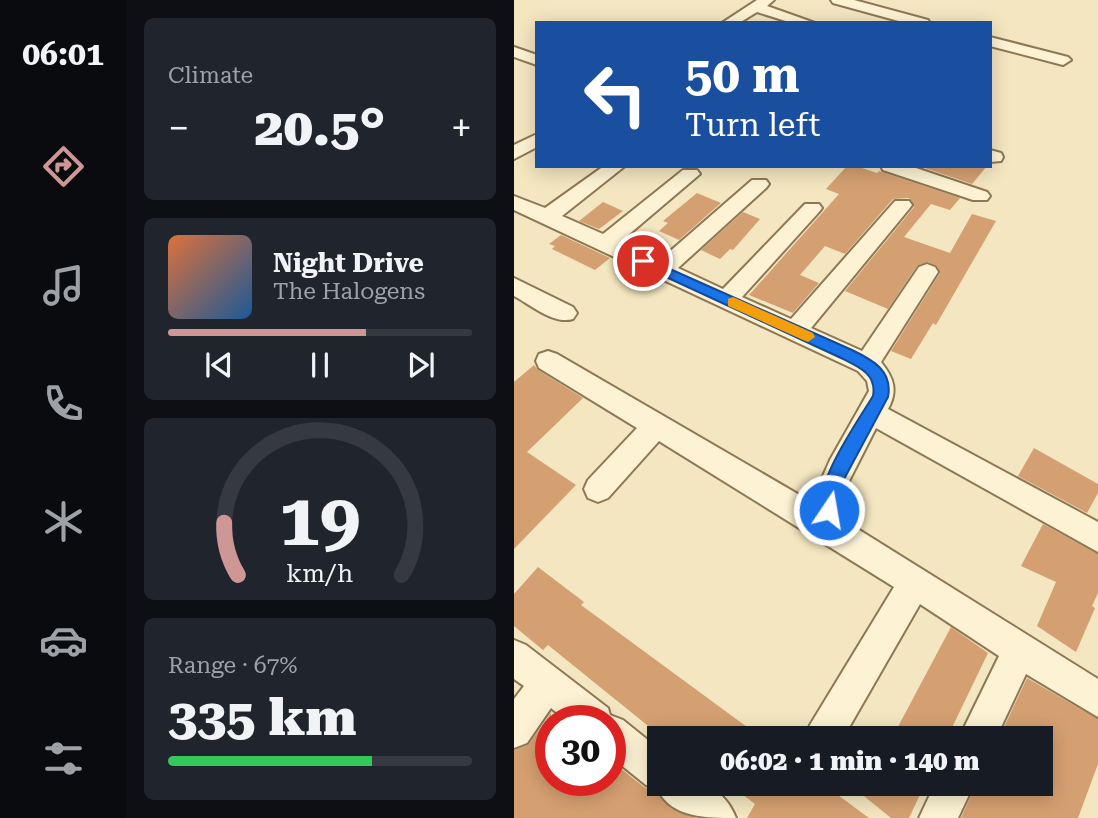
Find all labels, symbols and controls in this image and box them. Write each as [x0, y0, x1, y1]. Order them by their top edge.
text: 06:01 [22, 35, 104, 73]
text: 50 m [685, 47, 800, 104]
icon: left [570, 49, 661, 140]
text: Climate [168, 62, 253, 89]
text: 20.5° [255, 97, 385, 158]
text: − [168, 106, 189, 150]
text: + [451, 106, 472, 150]
text: Turn left [685, 106, 820, 144]
icon: directions [39, 142, 88, 191]
pin [613, 231, 673, 291]
icon: arrive [624, 242, 662, 280]
text: Night Drive [273, 248, 424, 278]
icon: music [39, 261, 88, 310]
text: The Halogens [273, 278, 425, 305]
icon: previous [200, 346, 238, 384]
icon: pause [301, 346, 339, 384]
icon: next [402, 346, 440, 384]
icon: phone [39, 379, 88, 428]
position arrow [792, 473, 866, 547]
text: 19 [279, 478, 361, 563]
icon: climate [39, 497, 88, 546]
text: km/h [287, 559, 353, 588]
icon: car [39, 616, 88, 665]
text: Range · 67% [168, 652, 297, 679]
text: 335 km [168, 687, 356, 748]
speed limit sign: 30 [535, 705, 626, 796]
icon: filters [39, 734, 88, 783]
text: 06:02 · 1 min · 140 m [720, 746, 980, 776]

